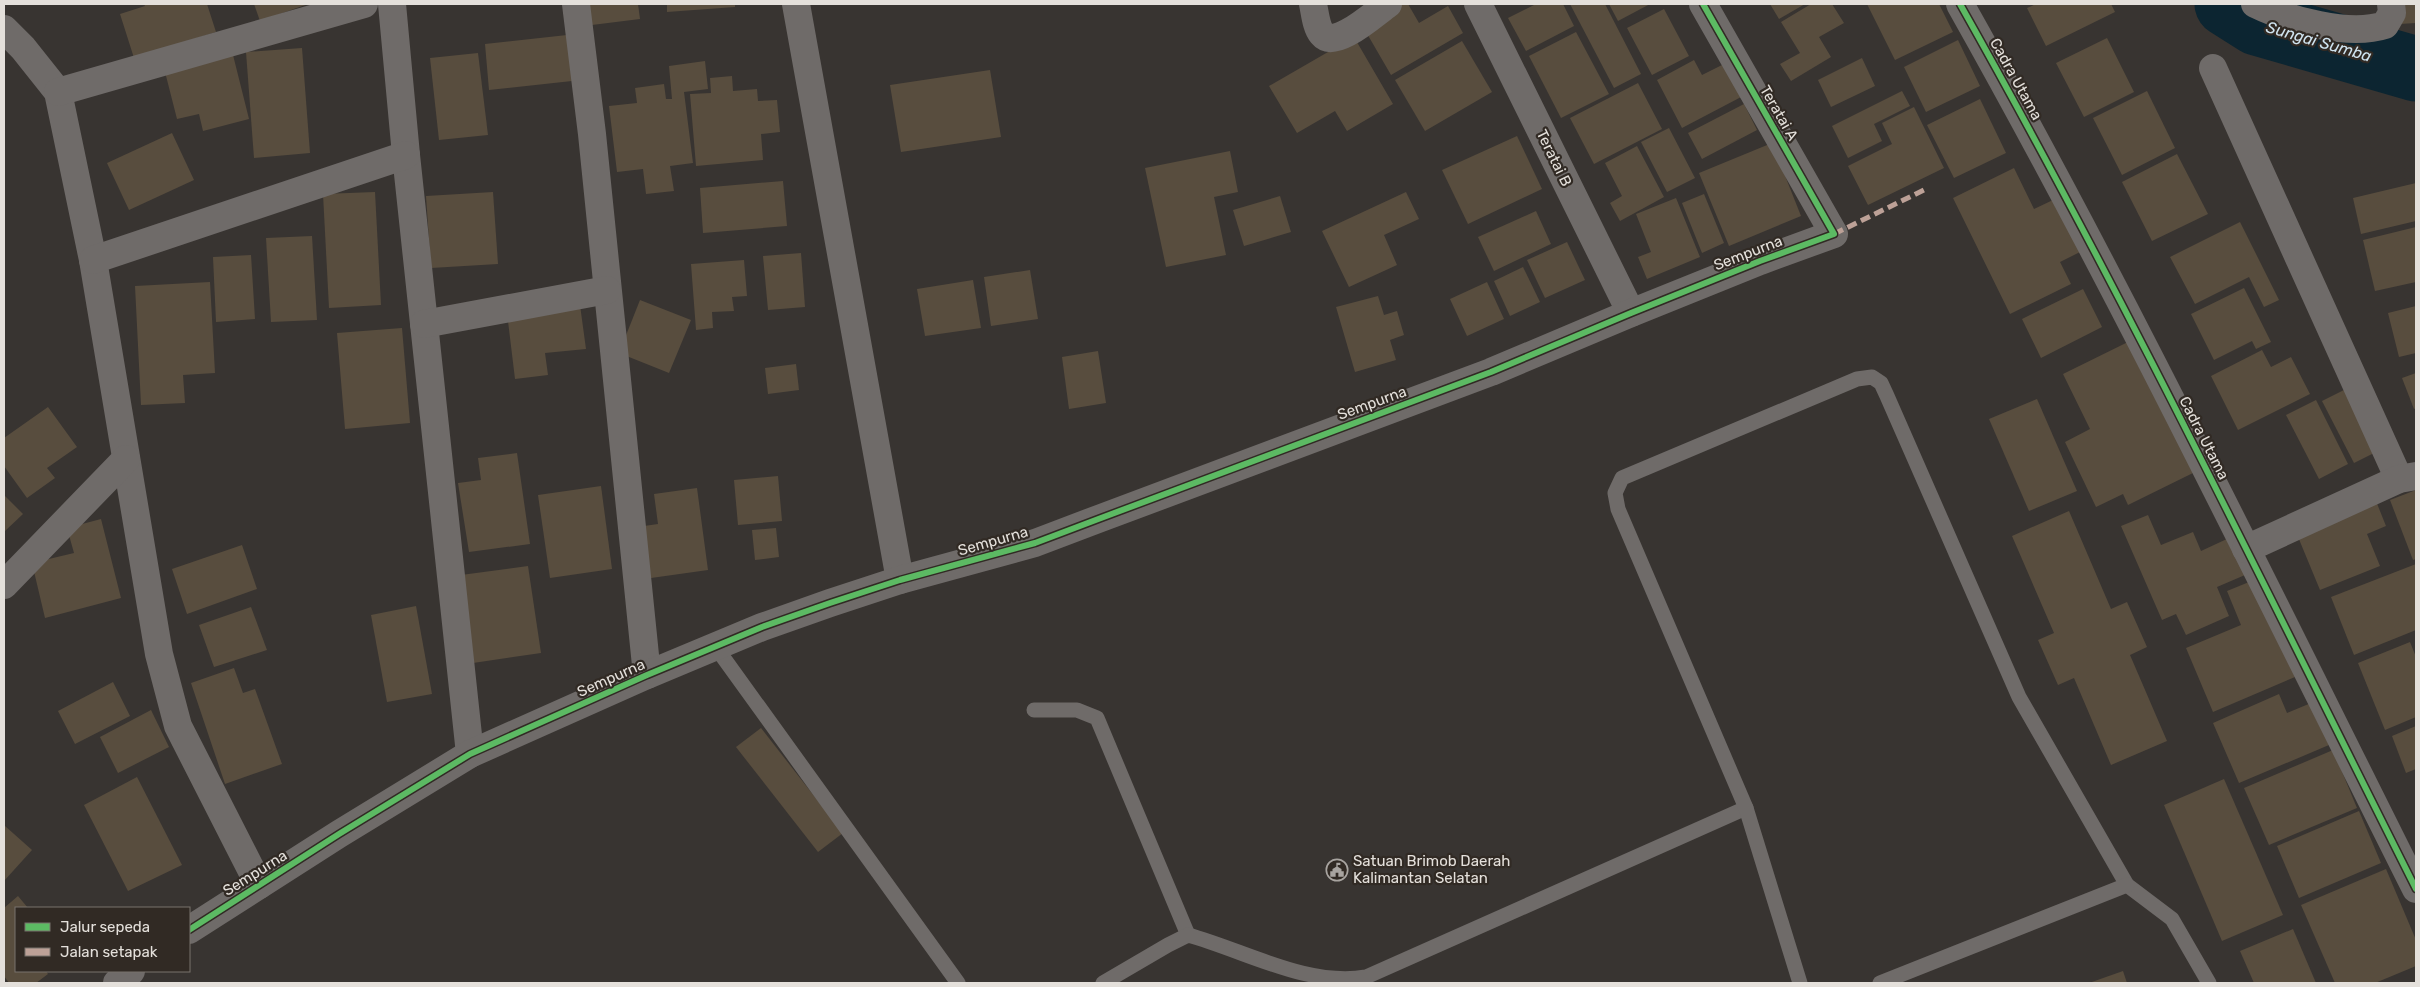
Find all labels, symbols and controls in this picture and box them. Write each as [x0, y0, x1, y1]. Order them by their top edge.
water label: Sungai Sumba [2264, 17, 2374, 66]
street label: Cadra Utama [1986, 35, 2046, 123]
street label: Teratai A [1756, 82, 1802, 144]
street label: Teratai B [1533, 127, 1575, 189]
street label: Sempurna [1711, 232, 1785, 274]
street label: Sempurna [1335, 382, 1409, 424]
street label: Cadra Utama [2175, 393, 2233, 483]
street label: Sempurna [956, 522, 1030, 560]
street label: Sempurna [574, 655, 648, 701]
street label: Sempurna [220, 846, 290, 900]
place label: Satuan Brimob Daerah Kalimantan Selatan [1353, 852, 1510, 887]
public building icon: Satuan Brimob Daerah Kalimantan Selatan [1325, 858, 1349, 882]
legend [15, 907, 190, 972]
text: Jalur sepeda [60, 918, 150, 936]
text: Jalan setapak [60, 943, 158, 961]

